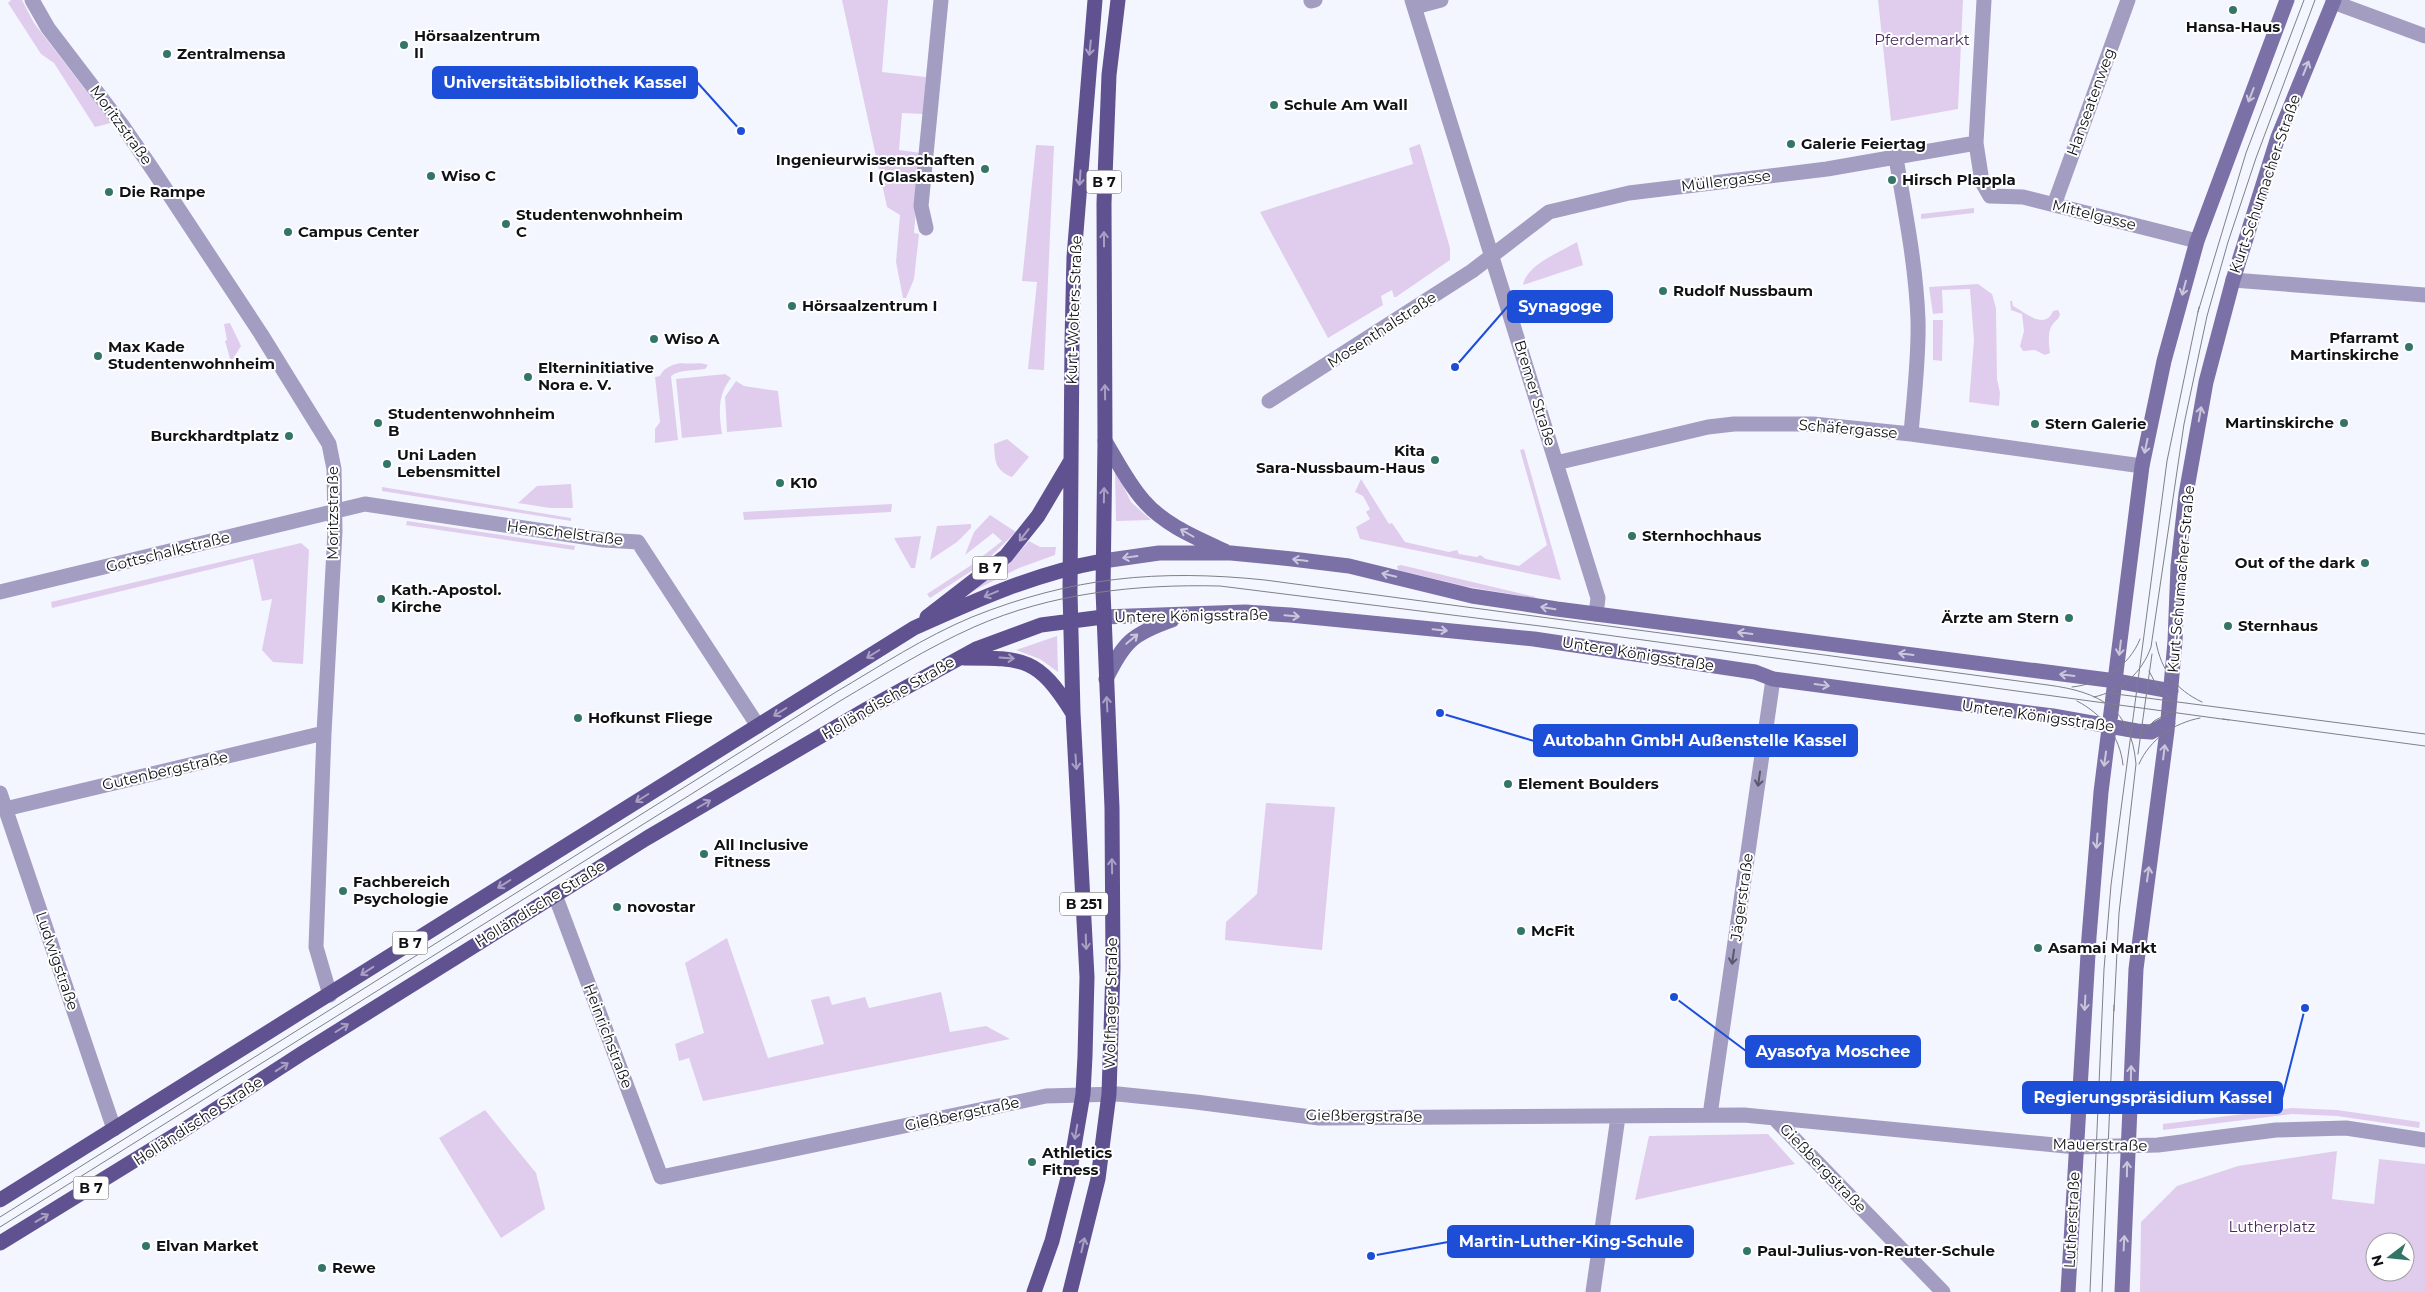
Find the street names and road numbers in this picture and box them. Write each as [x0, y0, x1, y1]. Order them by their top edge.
street label: Hanseatenweg [2062, 45, 2119, 158]
street label: Moritzstraße [86, 81, 157, 168]
street label: Kurt-Schumacher-Straße [2225, 92, 2304, 276]
street label: Müllergasse [1680, 166, 1772, 195]
road number: B 7 [1086, 170, 1122, 193]
street label: Mittelgasse [2050, 195, 2138, 234]
street label: Kurt-Wolters-Straße [1061, 235, 1086, 385]
street label: Mosenthalstraße [1324, 287, 1440, 372]
street label: Bremer Straße [1510, 338, 1561, 448]
street label: Schäfergasse [1798, 415, 1898, 442]
street label: Moritzstraße [323, 466, 342, 560]
street label: Kurt-Schumacher-Straße [2163, 484, 2198, 673]
street label: Henschelstraße [506, 516, 624, 549]
street label: Gottschalkstraße [104, 527, 232, 576]
road number: B 7 [972, 556, 1008, 580]
street label: Untere Königsstraße [1114, 605, 1268, 626]
street label: Untere Königsstraße [1561, 632, 1716, 675]
street label: Holländische Straße [818, 652, 958, 743]
street label: Untere Königsstraße [1961, 695, 2116, 736]
street label: Gutenbergstraße [100, 747, 230, 794]
street label: Jägerstraße [1726, 852, 1757, 943]
street label: Holländische Straße [471, 856, 608, 951]
road number: B 251 [1060, 892, 1108, 916]
street label: Ludwigstraße [32, 909, 83, 1013]
road number: B 7 [392, 931, 428, 954]
street label: Wolfhager Straße [1100, 937, 1121, 1069]
street label: Heinrichstraße [580, 981, 637, 1091]
street label: Holländische Straße [130, 1072, 266, 1169]
street label: Gießbergstraße [903, 1092, 1021, 1135]
street label: Gießbergstraße [1305, 1105, 1423, 1126]
street label: Gießbergstraße [1776, 1119, 1871, 1216]
street label: Mauerstraße [2052, 1134, 2148, 1155]
street label: Lutherstraße [2059, 1171, 2084, 1269]
road number: B 7 [74, 1176, 108, 1200]

